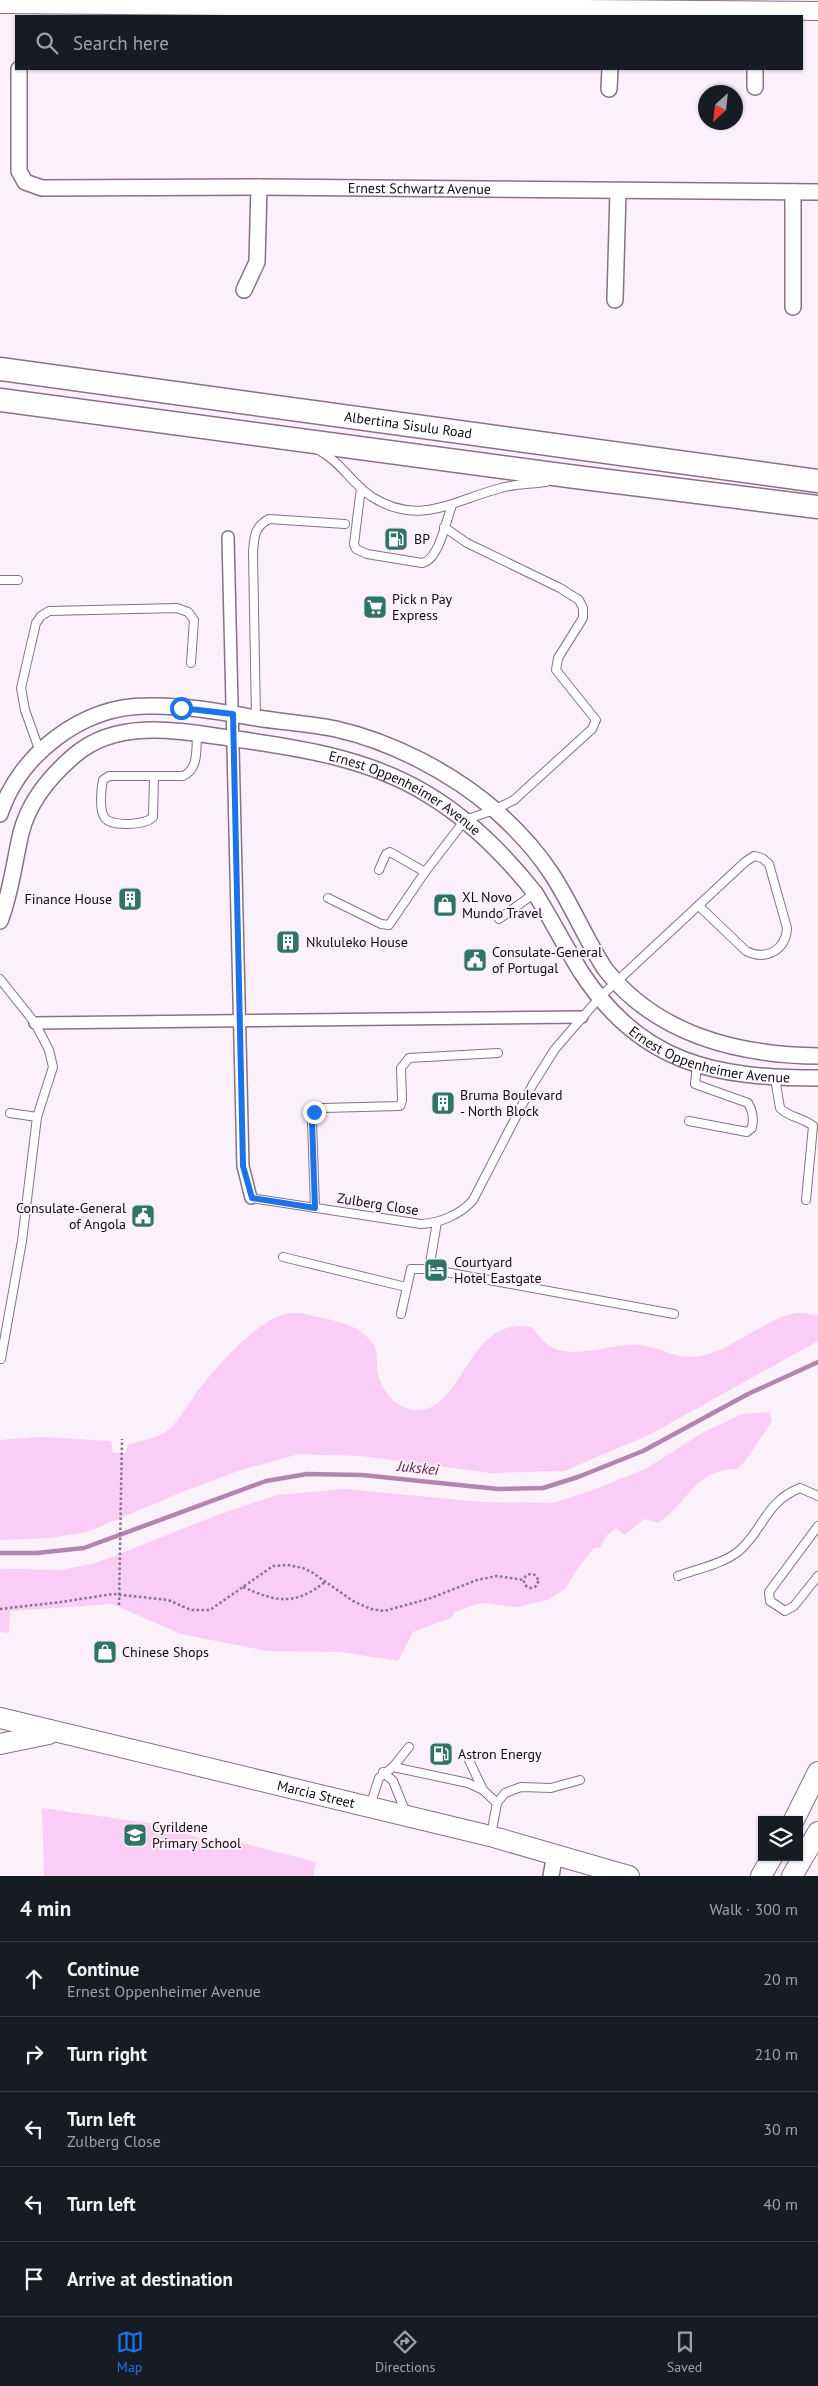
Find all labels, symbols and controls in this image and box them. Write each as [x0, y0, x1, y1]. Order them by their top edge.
search box [15, 15, 803, 70]
icon: search [33, 29, 61, 57]
text: Search here [73, 31, 169, 55]
north arrow [698, 85, 743, 130]
street label: Ernest Schwartz Avenue [348, 179, 491, 198]
street label: Albertina Sisulu Road [343, 407, 473, 443]
fuel station icon: BP [383, 526, 409, 552]
place label: BP [414, 530, 430, 548]
place label: Pick n Pay Express [392, 590, 453, 624]
supermarket icon: Pick n Pay Express [362, 594, 388, 620]
route start [170, 697, 193, 720]
street label: Ernest Oppenheimer Avenue [327, 747, 485, 839]
building icon: Finance House [117, 886, 143, 912]
place label: XL Novo Mundo Travel [462, 888, 542, 922]
place label: Finance House [24, 890, 112, 908]
shop icon: XL Novo Mundo Travel [432, 892, 458, 918]
building icon: Nkululeko House [275, 929, 301, 955]
place label: Nkululeko House [306, 933, 408, 951]
place label: Consulate-General of Portugal [492, 943, 602, 977]
public building icon: Consulate-General of Portugal [462, 947, 488, 973]
street label: Ernest Oppenheimer Avenue [625, 1022, 790, 1087]
place label: Bruma Boulevard - North Block [460, 1086, 563, 1120]
building icon: Bruma Boulevard - North Block [430, 1090, 456, 1116]
route end [303, 1101, 326, 1124]
street label: Zulberg Close [336, 1189, 420, 1219]
place label: Consulate-General of Angola [16, 1199, 126, 1233]
public building icon: Consulate-General of Angola [130, 1203, 156, 1229]
place label: Courtyard Hotel Eastgate [454, 1253, 542, 1287]
hotel icon: Courtyard Hotel Eastgate [423, 1257, 449, 1283]
water label: Jukskei [395, 1456, 441, 1479]
shop icon: Chinese Shops [92, 1639, 118, 1665]
place label: Chinese Shops [122, 1643, 209, 1661]
fuel station icon: Astron Energy [428, 1741, 454, 1767]
place label: Astron Energy [458, 1745, 542, 1763]
street label: Marcia Street [275, 1776, 357, 1812]
map controls [758, 1816, 803, 1861]
button: layers [758, 1816, 803, 1861]
place label: Cyrildene Primary School [152, 1818, 241, 1852]
school or university icon: Cyrildene Primary School [122, 1822, 148, 1848]
text: 4 min [20, 1895, 71, 1922]
text: Walk · 300 m [709, 1899, 798, 1919]
text: Continue [67, 1957, 139, 1981]
icon: ahead [20, 1965, 48, 1993]
text: 20 m [763, 1969, 798, 1989]
text: Ernest Oppenheimer Avenue [67, 1981, 261, 2001]
icon: right [20, 2040, 48, 2068]
text: Turn right [67, 2042, 147, 2066]
text: 210 m [755, 2044, 798, 2064]
text: Turn left [67, 2107, 136, 2131]
icon: left [20, 2115, 48, 2143]
text: 30 m [763, 2119, 798, 2139]
text: Zulberg Close [67, 2131, 161, 2151]
icon: left [20, 2190, 48, 2218]
text: Turn left [67, 2192, 136, 2216]
text: 40 m [763, 2194, 798, 2214]
icon: arrive [20, 2265, 48, 2293]
text: Arrive at destination [67, 2267, 233, 2291]
tab: Map [116, 2328, 144, 2376]
tab: Directions [375, 2328, 435, 2376]
tab: Saved [667, 2328, 702, 2376]

